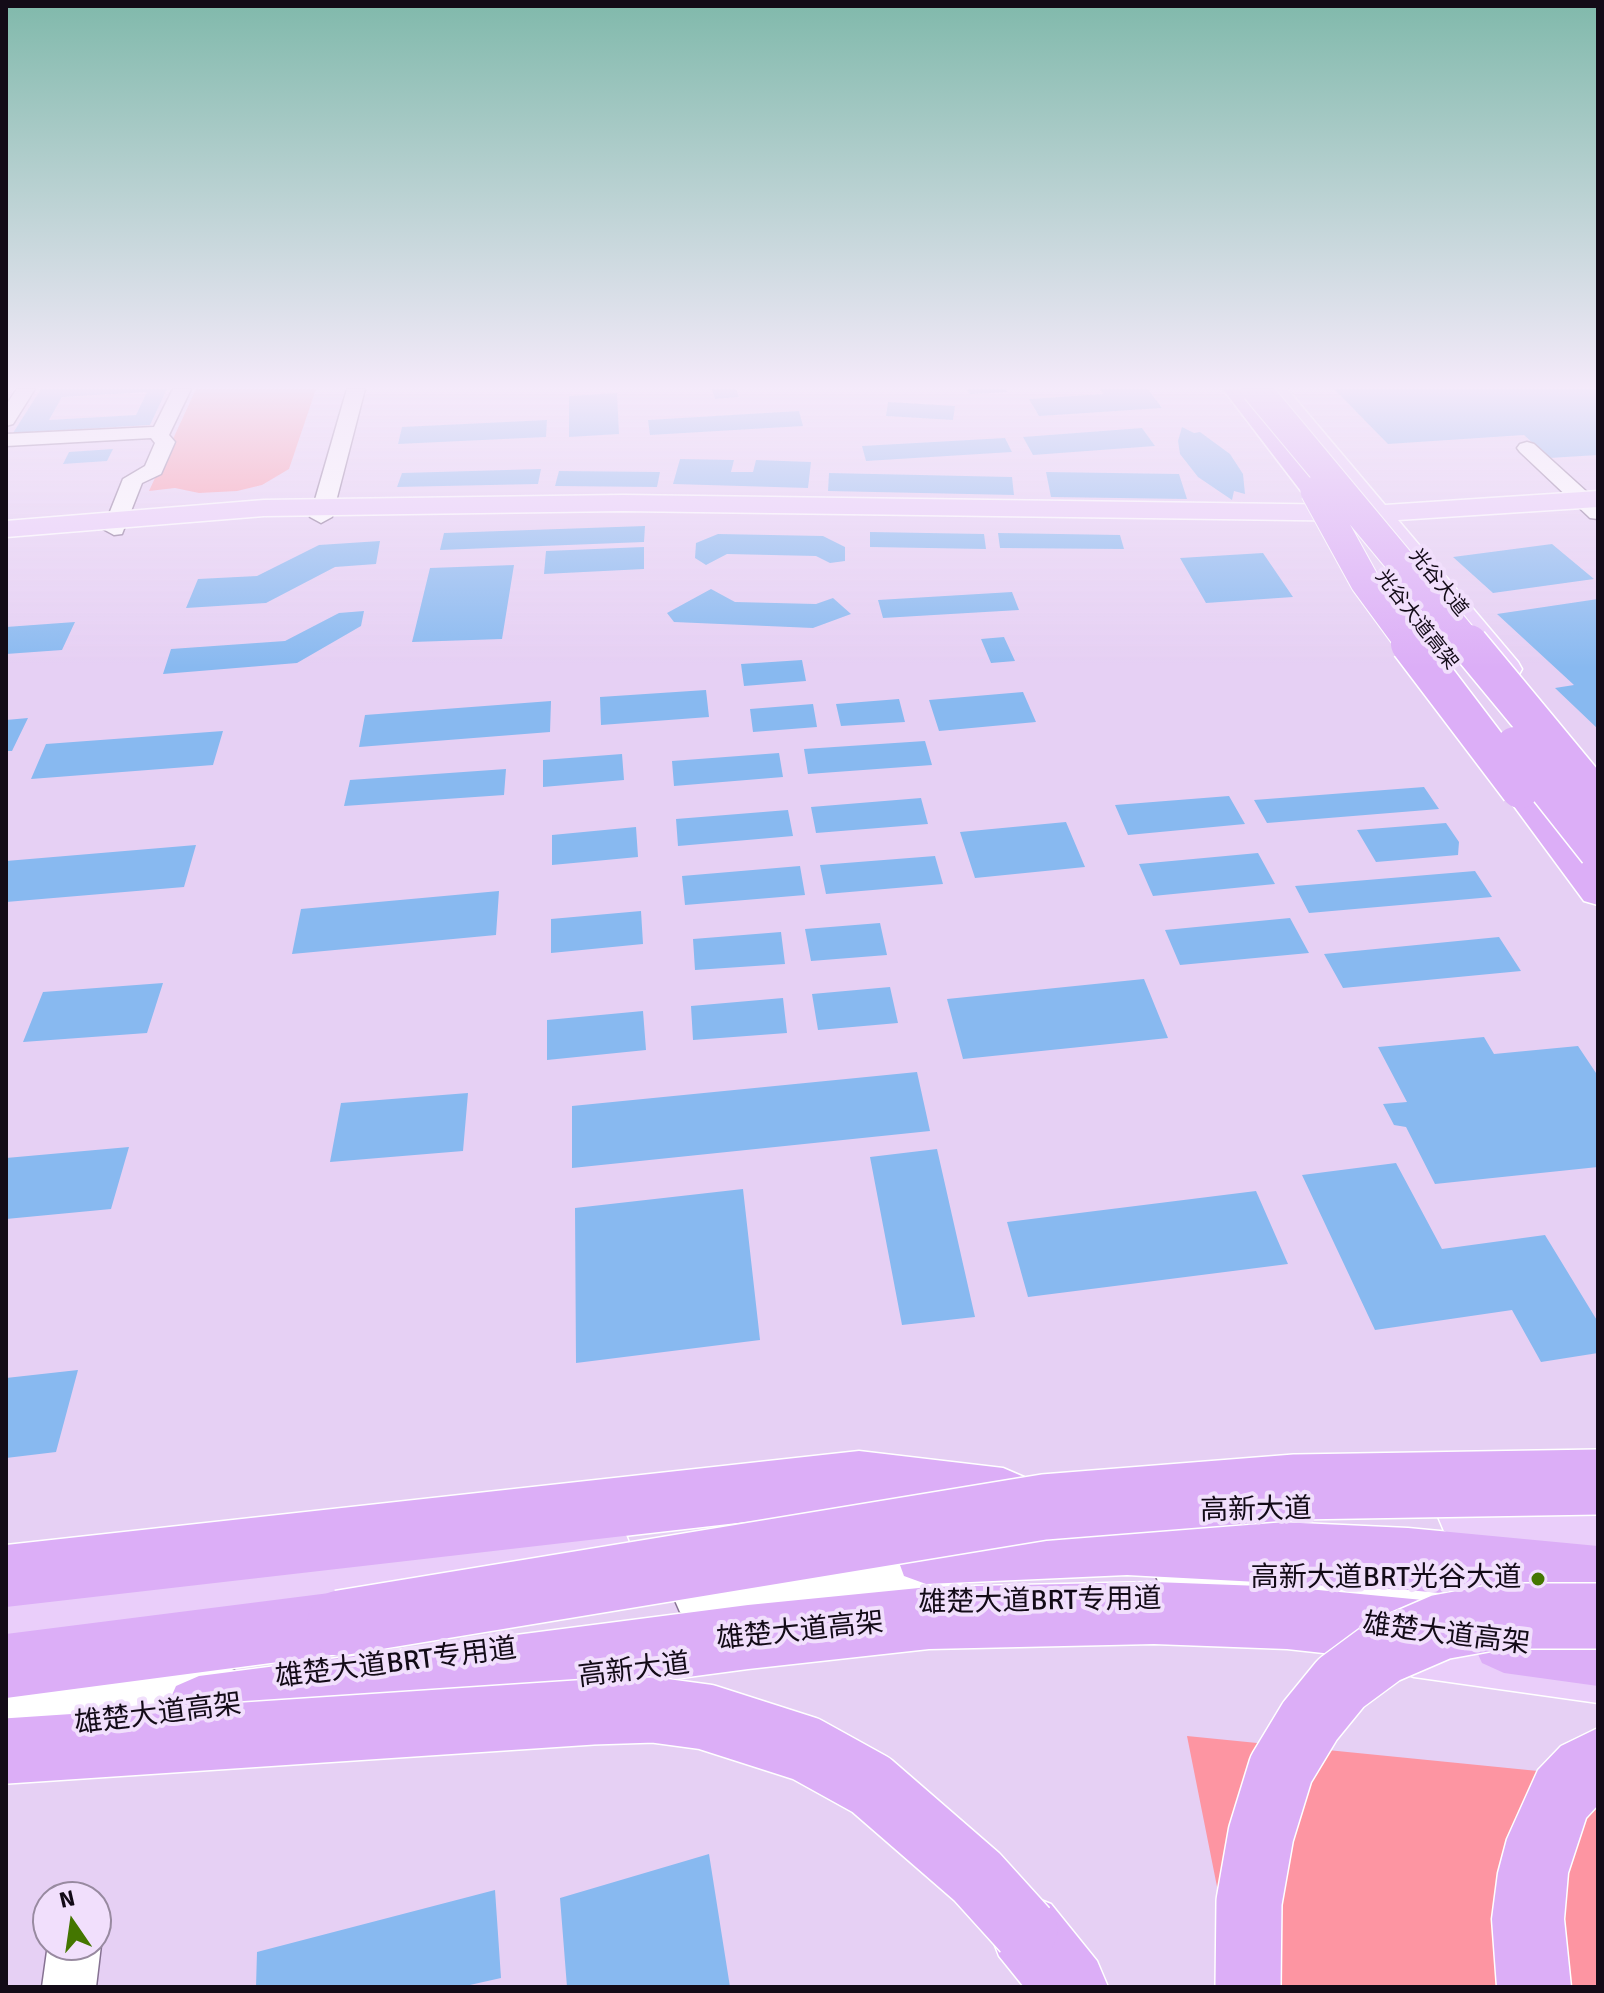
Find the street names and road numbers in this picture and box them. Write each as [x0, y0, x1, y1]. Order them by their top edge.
street label: 光谷大道 [1404, 544, 1472, 622]
street label: 光谷大道高架 [1370, 565, 1462, 675]
street label: 高新大道 [1200, 1493, 1312, 1529]
street label: 雄楚大道BRT专用道 [918, 1583, 1162, 1621]
street label: 雄楚大道高架 [715, 1607, 885, 1657]
street label: 雄楚大道高架 [1361, 1608, 1531, 1662]
street label: 雄楚大道BRT专用道 [273, 1633, 519, 1695]
street label: 高新大道 [576, 1648, 692, 1694]
street label: 雄楚大道高架 [73, 1688, 243, 1742]

